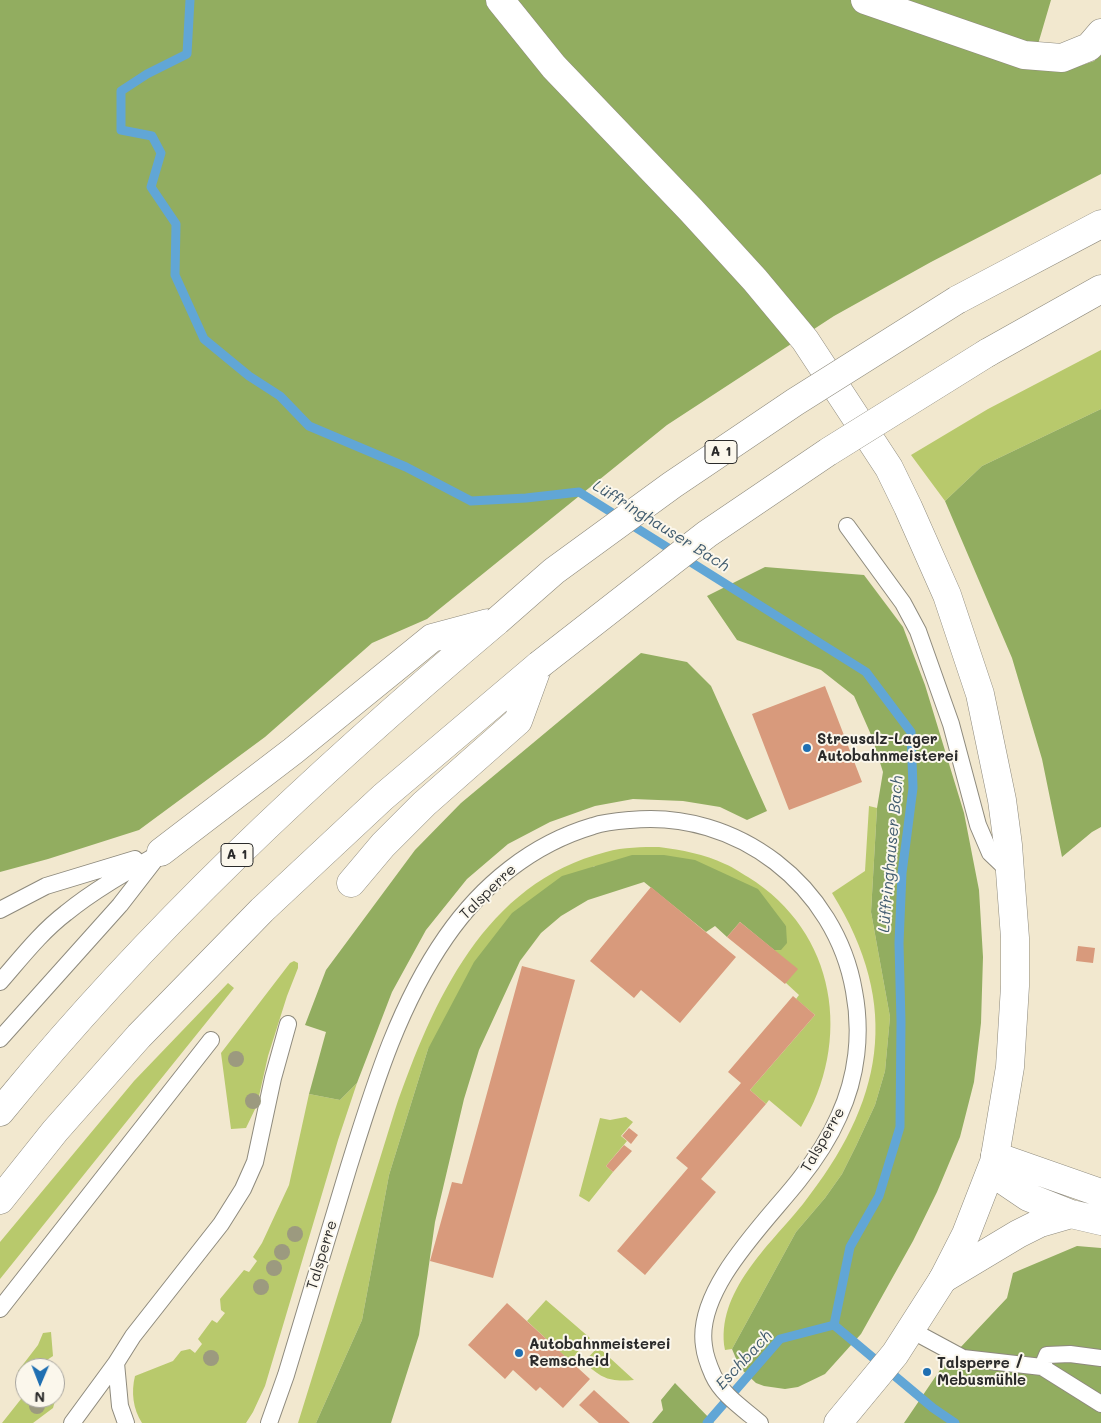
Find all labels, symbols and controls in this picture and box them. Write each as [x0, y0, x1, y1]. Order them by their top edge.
road number: A 1 [705, 441, 737, 464]
water label: Lüffringhauser Bach [589, 476, 733, 576]
place label: Streusalz-Lager Autobahnmeisterei [817, 730, 959, 765]
marker: Streusalz-Lager Autobahnmeisterei [801, 742, 813, 754]
water label: Lüffringhauser Bach [875, 775, 907, 933]
road number: A 1 [221, 844, 253, 866]
street label: Talsperre [456, 861, 520, 923]
street label: Talsperre [797, 1104, 849, 1176]
street label: Talsperre [303, 1218, 341, 1292]
water label: Eschbach [712, 1326, 776, 1394]
place label: Autobahnmeisterei Remscheid [529, 1335, 671, 1370]
marker: Autobahnmeisterei Remscheid [513, 1347, 525, 1359]
place label: Talsperre / Mebusmühle [937, 1354, 1026, 1389]
north arrow [15, 1358, 65, 1408]
marker: Talsperre / Mebusmühle [921, 1366, 933, 1378]
text: N [34, 1388, 45, 1407]

